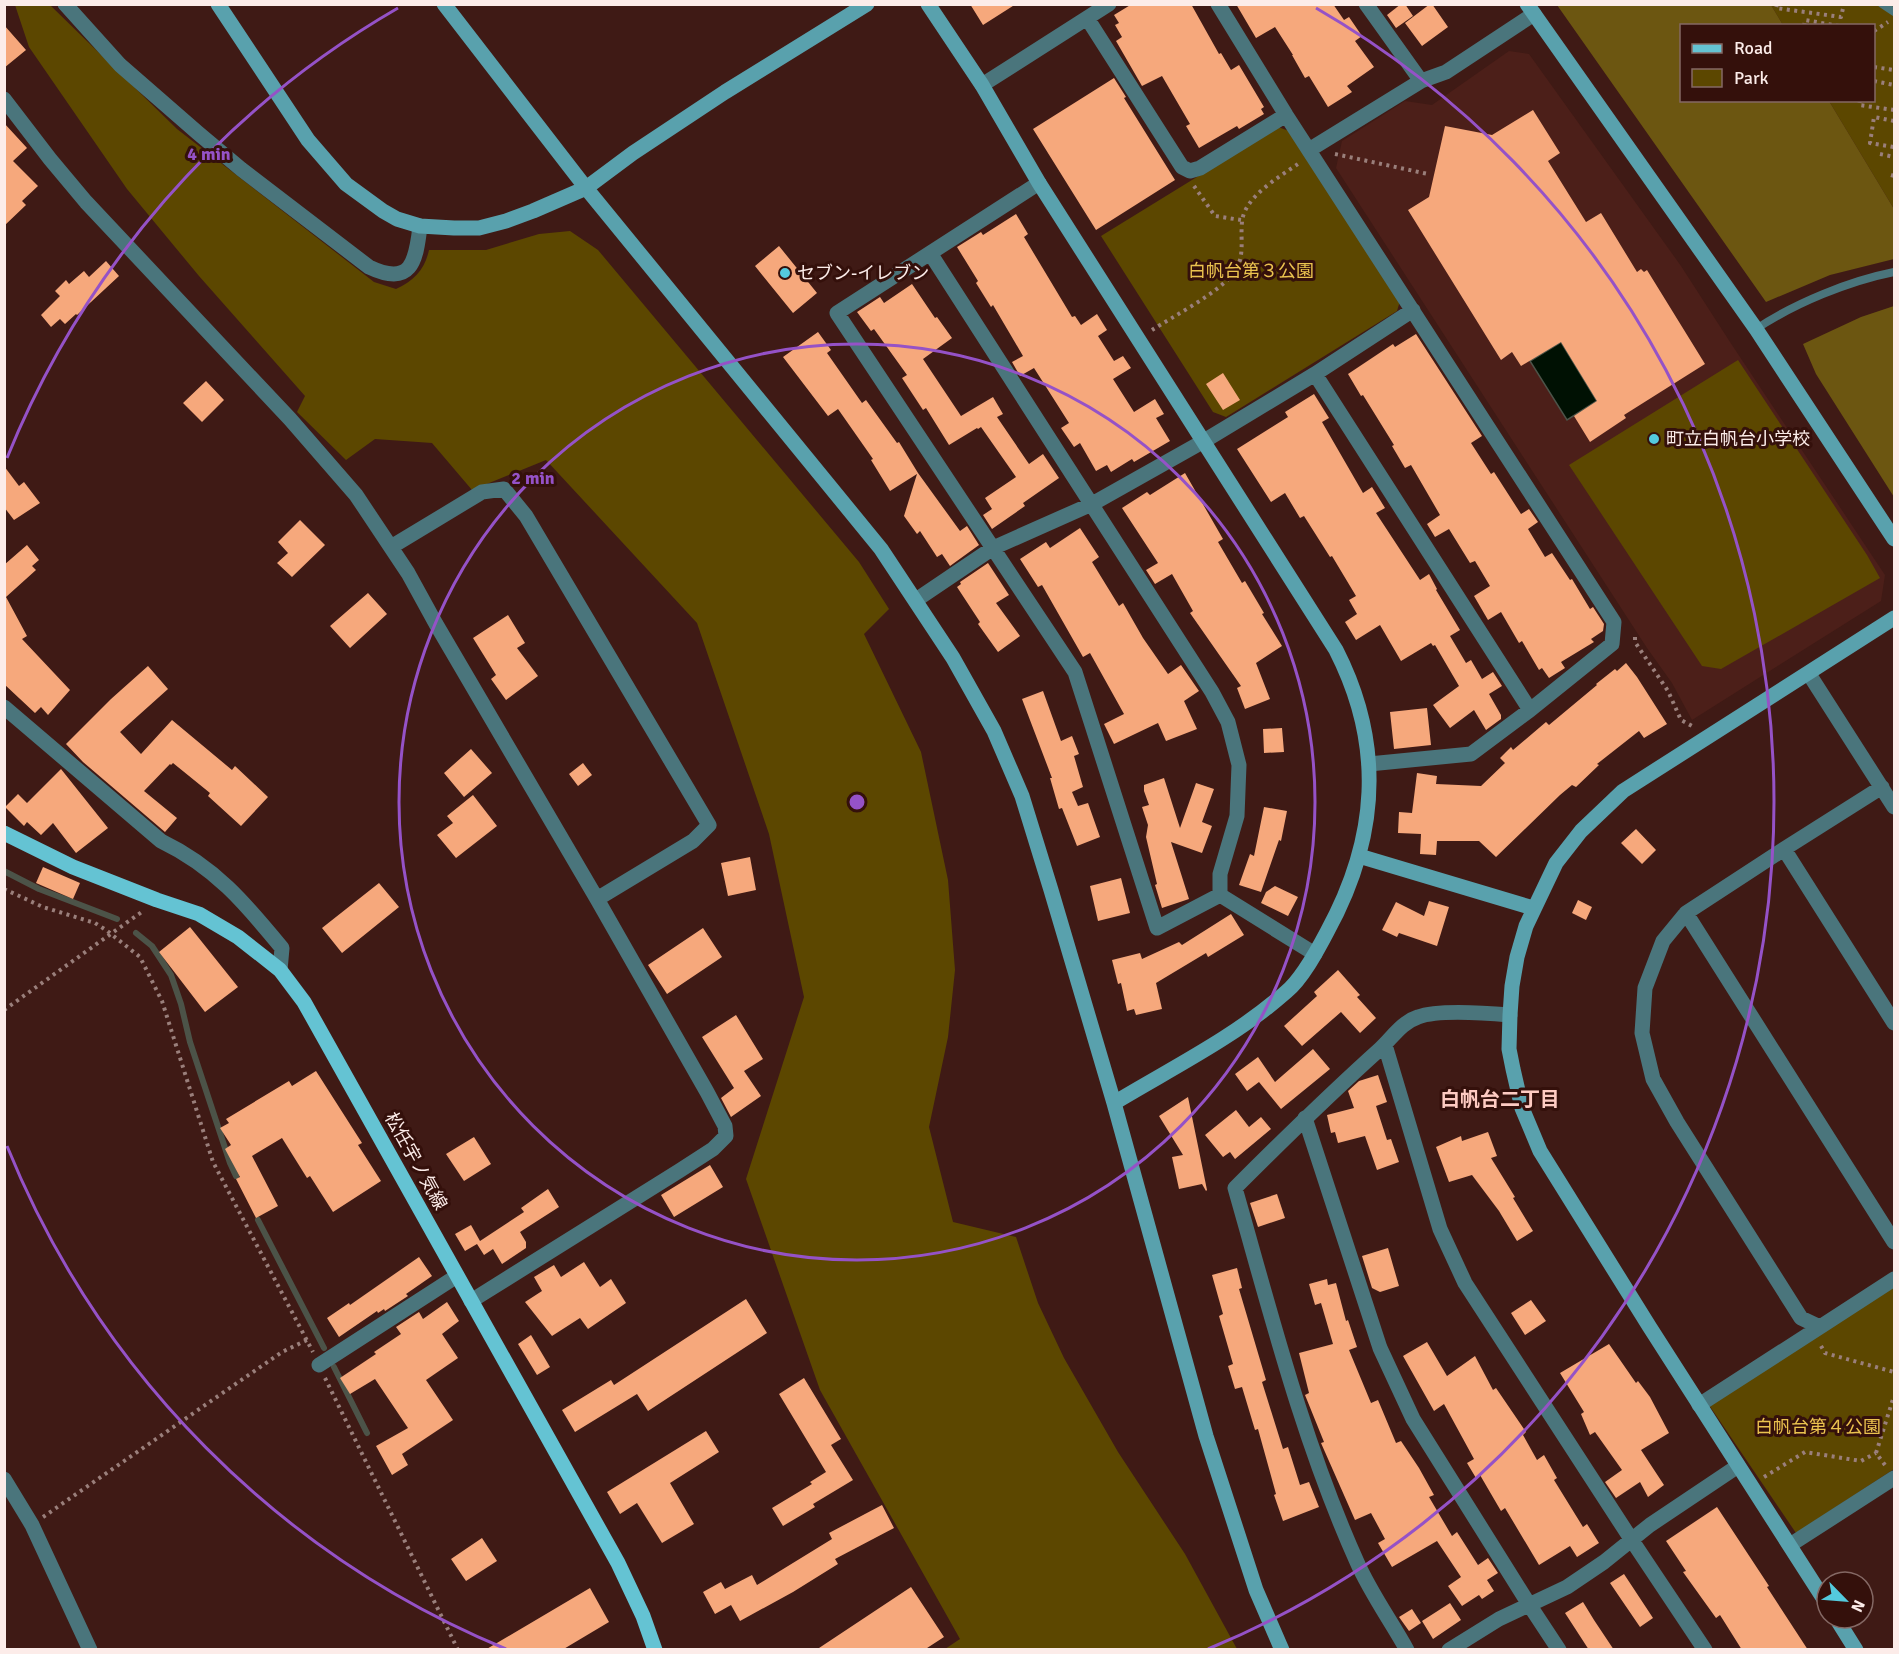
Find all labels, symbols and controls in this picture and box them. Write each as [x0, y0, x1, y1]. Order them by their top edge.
legend [1680, 24, 1875, 102]
text: Road [1734, 37, 1773, 59]
text: Park [1734, 67, 1769, 89]
text: 4 min [187, 143, 231, 165]
park label: 白帆台第３公園 [1188, 260, 1314, 282]
place label: セブン-イレブン [797, 262, 929, 284]
marker: セブン-イレブン [778, 266, 792, 280]
place label: 町立白帆台小学校 [1666, 428, 1810, 450]
marker: 町立白帆台小学校 [1647, 432, 1661, 446]
text: 2 min [511, 467, 555, 489]
centre of rings [847, 792, 867, 812]
district label: 白帆台二丁目 [1440, 1087, 1560, 1112]
street label: 松任宇ノ気線 [380, 1108, 452, 1214]
park label: 白帆台第４公園 [1755, 1416, 1881, 1438]
north arrow [1815, 1570, 1875, 1630]
text: N [1846, 1597, 1869, 1615]

